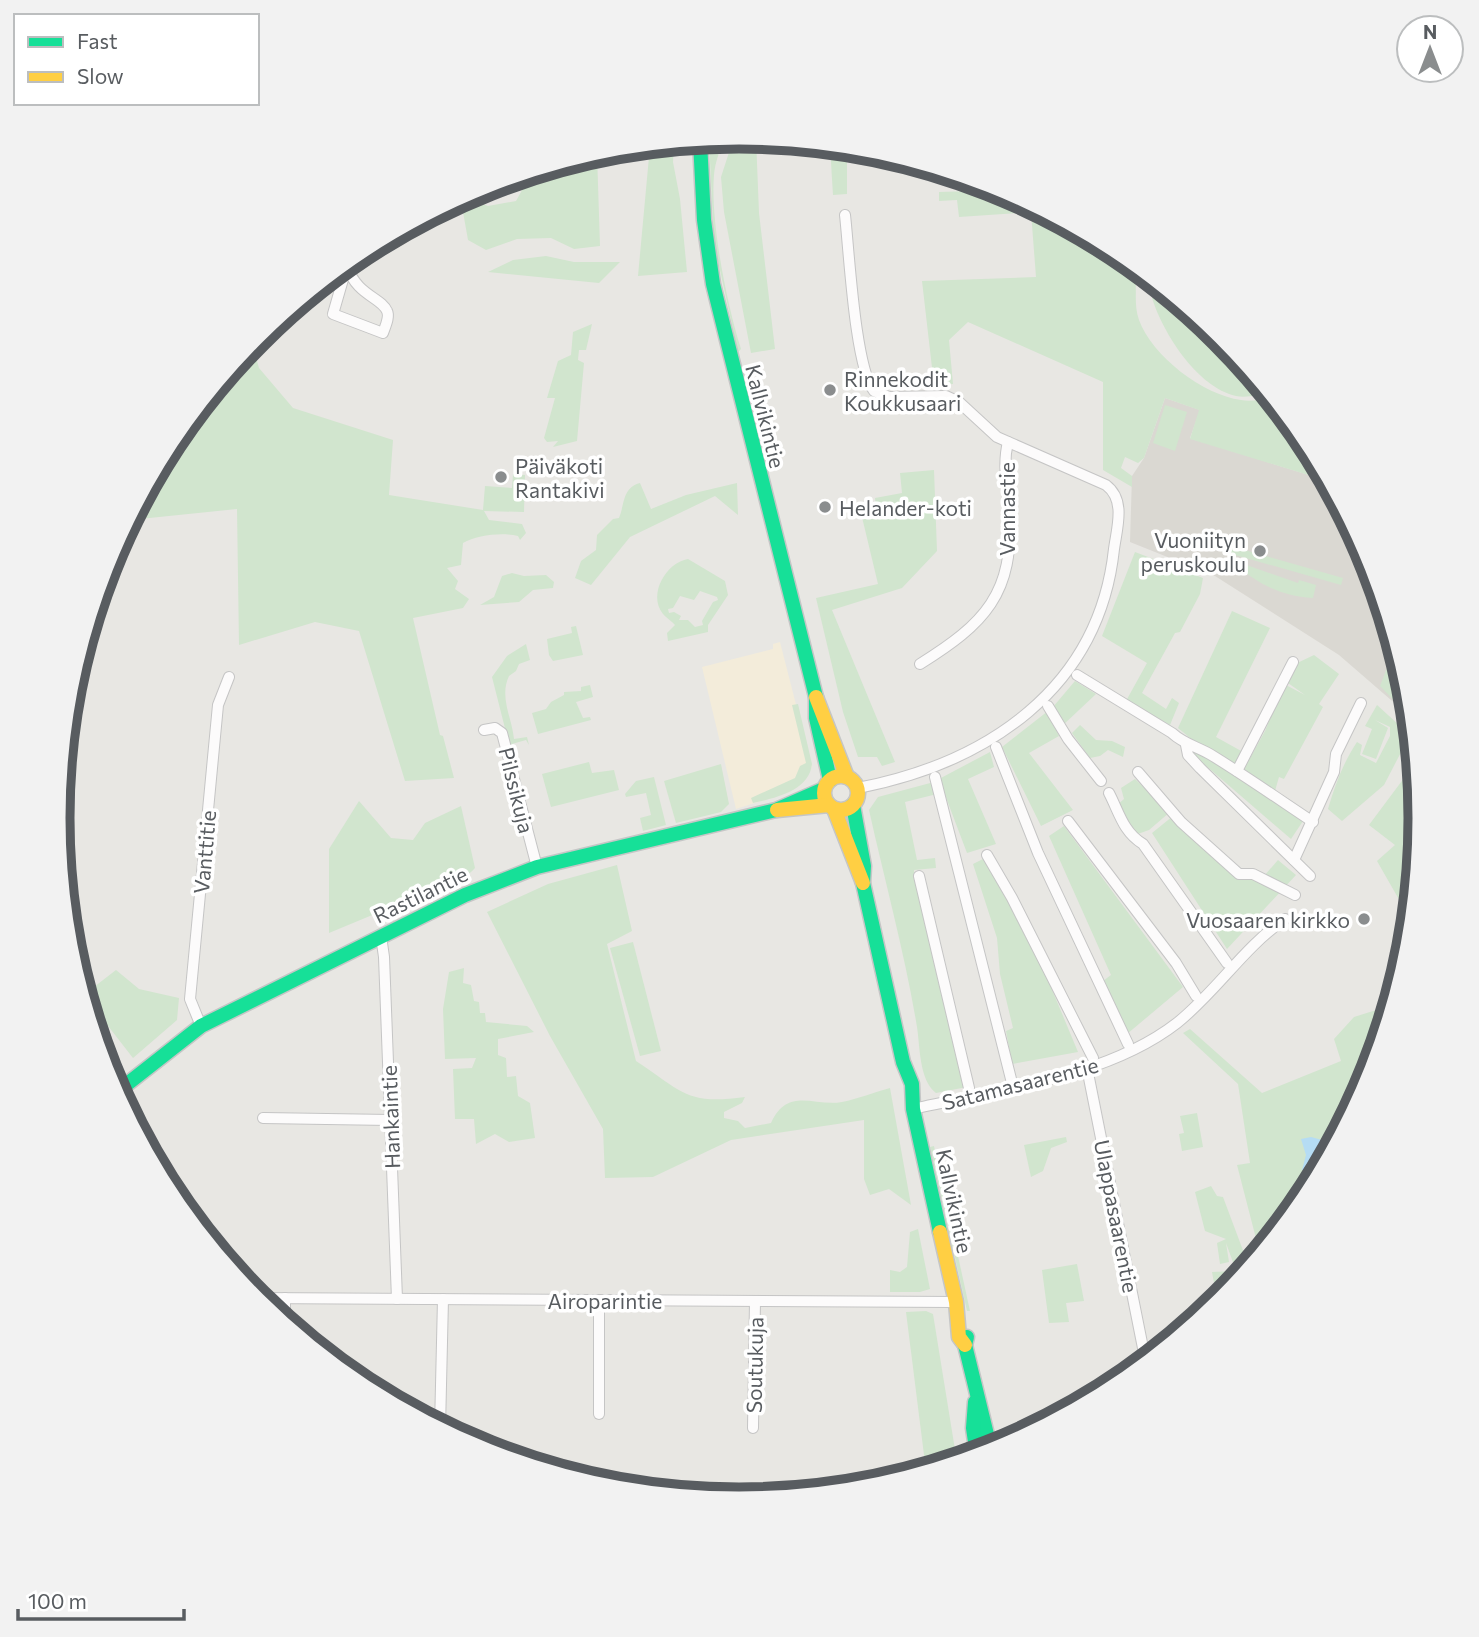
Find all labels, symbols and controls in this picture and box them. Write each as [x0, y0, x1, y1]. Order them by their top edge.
legend [14, 14, 259, 105]
north arrow [1395, 14, 1465, 84]
text: N [1423, 20, 1437, 43]
text: Fast [77, 28, 118, 53]
text: Slow [77, 63, 124, 88]
street label: Kallvikintie [741, 362, 791, 470]
place label: Rinnekodit Koukkusaari [844, 366, 961, 415]
marker: Rinnekodit Koukkusaari [822, 382, 838, 398]
place label: Päiväkoti Rantakivi [515, 453, 605, 502]
street label: Vannastie [994, 462, 1019, 556]
marker: Päiväkoti Rantakivi [493, 469, 509, 485]
place label: Helander-koti [839, 495, 972, 520]
marker: Helander-koti [817, 499, 833, 515]
place label: Vuoniityn peruskoulu [1141, 527, 1246, 576]
marker: Vuoniityn peruskoulu [1252, 543, 1268, 559]
street label: Pilssikuja [494, 744, 540, 836]
street label: Vanttitie [188, 809, 220, 895]
street label: Rastilantie [369, 860, 471, 928]
place label: Vuosaaren kirkko [1186, 907, 1350, 932]
marker: Vuosaaren kirkko [1356, 911, 1372, 927]
street label: Satamasaarentie [939, 1052, 1101, 1114]
street label: Hankaintie [376, 1065, 404, 1169]
street label: Ulappasaarentie [1090, 1137, 1144, 1295]
street label: Kallvikintie [932, 1147, 978, 1255]
street label: Airoparintie [548, 1288, 662, 1313]
street label: Soutukuja [741, 1317, 767, 1413]
scale bar [18, 1578, 184, 1622]
text: 100 m [28, 1588, 87, 1613]

